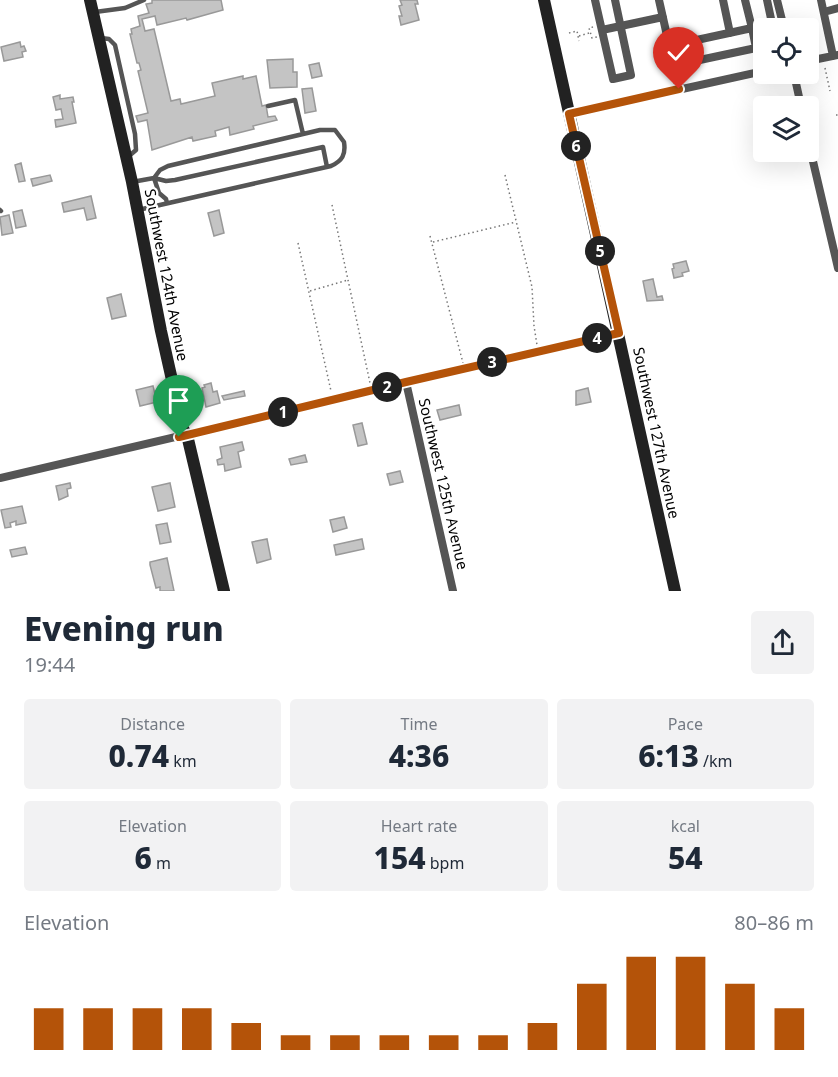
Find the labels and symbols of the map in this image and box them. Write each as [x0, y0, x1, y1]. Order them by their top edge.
pin [653, 27, 704, 89]
pin: 6 [561, 131, 591, 161]
street label: Southwest 124th Avenue [140, 187, 193, 363]
pin: 5 [585, 236, 615, 266]
pin: 4 [582, 323, 612, 353]
street label: Southwest 127th Avenue [629, 345, 685, 520]
pin: 3 [477, 347, 507, 377]
pin: 2 [372, 372, 402, 402]
pin [153, 375, 204, 437]
street label: Southwest 125th Avenue [415, 396, 473, 571]
pin: 1 [268, 397, 298, 427]

